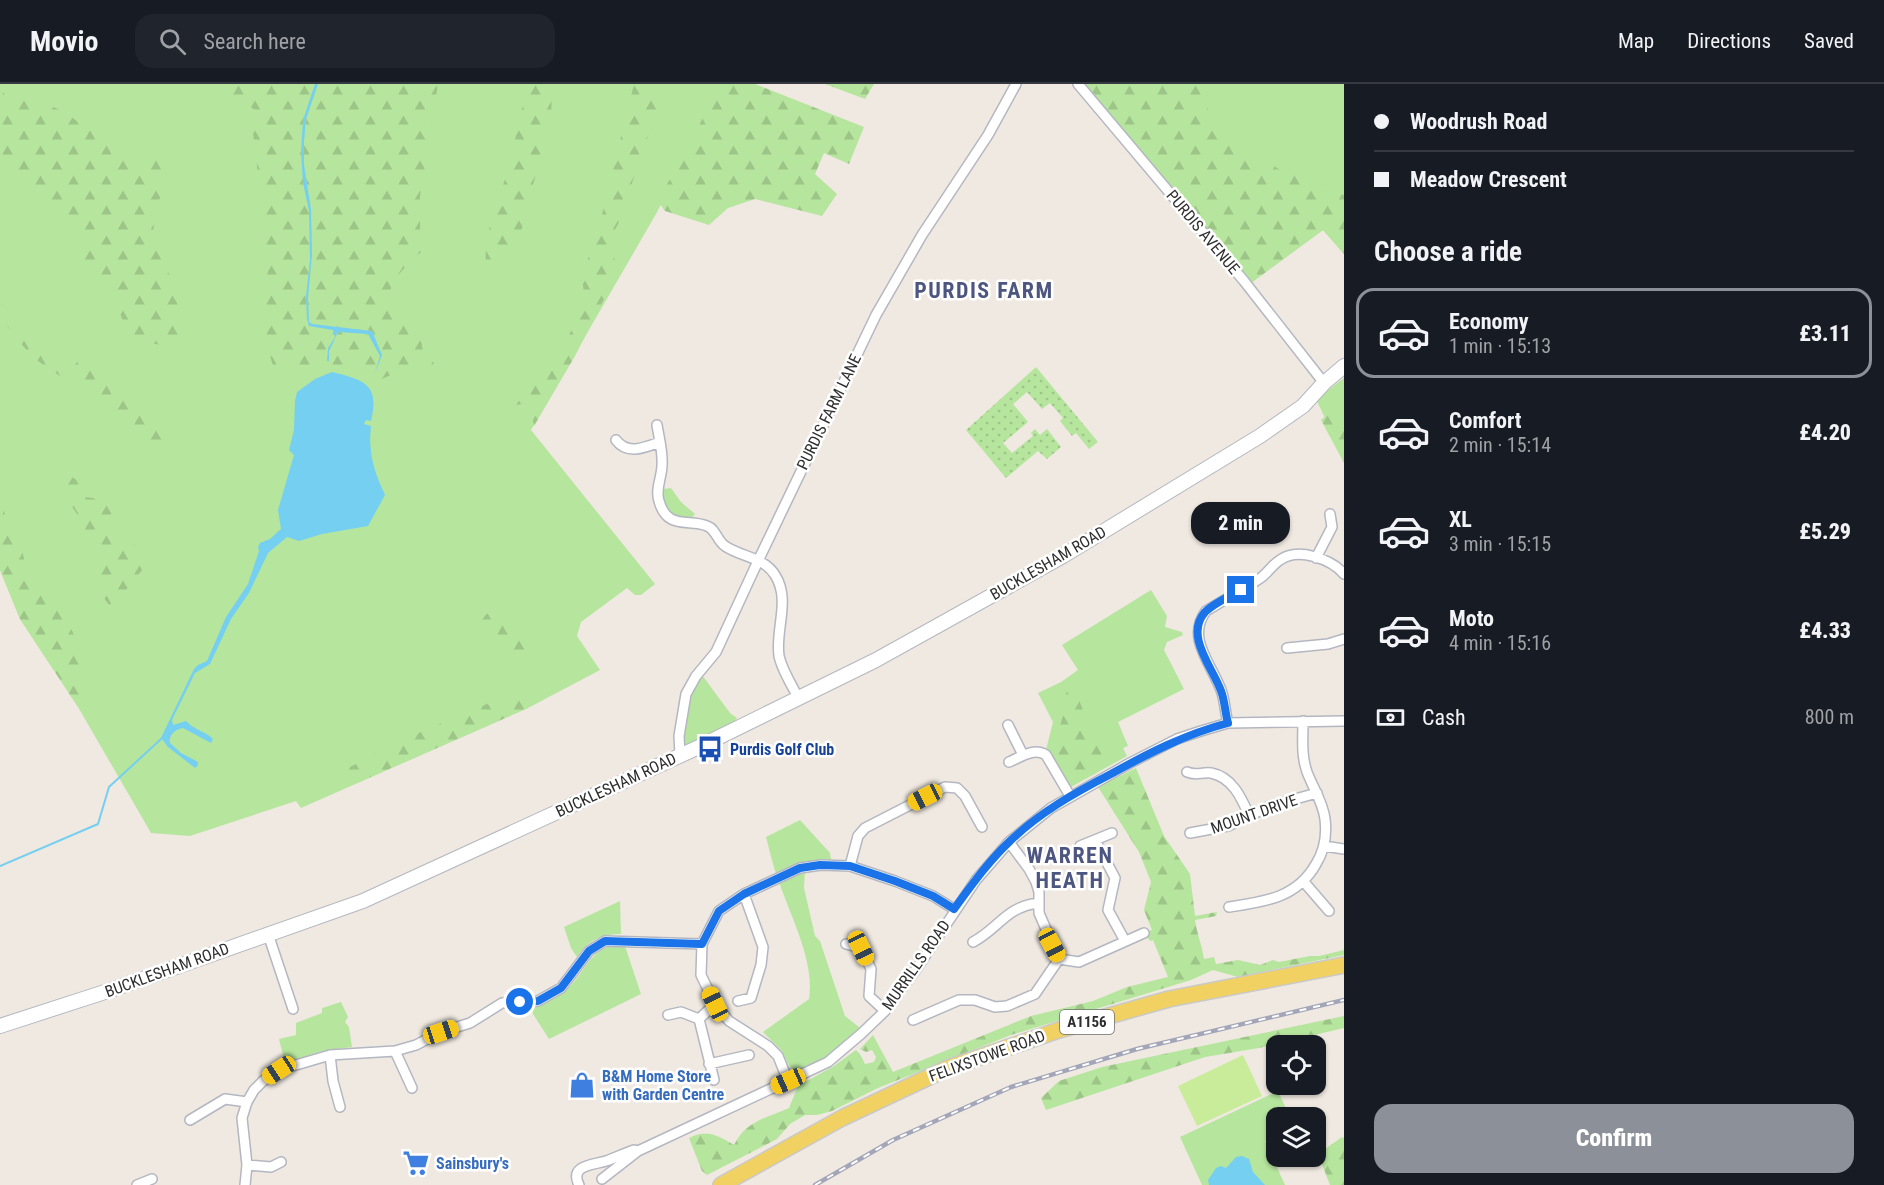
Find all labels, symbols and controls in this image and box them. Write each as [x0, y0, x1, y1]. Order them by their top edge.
search box [135, 14, 555, 68]
text: Movio [30, 25, 99, 58]
icon: search [156, 25, 189, 58]
text: Search here [204, 29, 306, 54]
text: Map [1618, 29, 1654, 53]
text: Directions [1687, 29, 1771, 53]
text: Saved [1804, 29, 1854, 53]
text: Woodrush Road [1410, 109, 1547, 134]
text: Meadow Crescent [1410, 167, 1567, 192]
street label: PURDIS AVENUE [1162, 186, 1244, 278]
text: Choose a ride [1374, 236, 1522, 268]
district label: PURDIS FARM [914, 278, 1054, 303]
icon: car [1377, 306, 1431, 360]
text: Economy [1449, 309, 1529, 334]
text: £3.11 [1799, 321, 1851, 346]
text: 1 min · 15:13 [1449, 334, 1551, 358]
street label: PURDIS FARM LANE [793, 351, 865, 473]
icon: car [1377, 405, 1431, 459]
text: Comfort [1449, 408, 1522, 433]
text: £4.20 [1799, 420, 1851, 445]
text: 2 min · 15:14 [1449, 433, 1551, 457]
callout: 2 min [1192, 503, 1290, 545]
icon: car [1377, 504, 1431, 558]
text: XL [1449, 507, 1472, 532]
text: 2 min [1218, 511, 1263, 535]
text: £5.29 [1799, 519, 1851, 544]
street label: BUCKLESHAM ROAD [987, 522, 1109, 604]
text: 3 min · 15:15 [1449, 532, 1551, 556]
route end [1227, 576, 1254, 603]
icon: car [1377, 603, 1431, 657]
text: Moto [1449, 606, 1494, 631]
text: £4.33 [1799, 618, 1851, 643]
text: 4 min · 15:16 [1449, 631, 1551, 655]
icon: cash [1374, 701, 1407, 734]
text: Cash [1422, 705, 1466, 730]
text: 800 m [1805, 705, 1854, 729]
bus stop icon: Purdis Golf Club [695, 734, 725, 764]
place label: Purdis Golf Club [730, 740, 834, 759]
street label: BUCKLESHAM ROAD [553, 749, 679, 821]
car [905, 781, 945, 813]
street label: MOUNT DRIVE [1208, 790, 1300, 838]
district label: WARREN HEATH [1027, 843, 1113, 893]
street label: MURRILLS ROAD [878, 916, 954, 1014]
car [1036, 925, 1068, 965]
car [845, 928, 877, 968]
street label: BUCKLESHAM ROAD [102, 939, 232, 1001]
car [699, 984, 731, 1024]
route start [506, 988, 533, 1015]
road number: A1156 [1060, 1010, 1114, 1034]
car [421, 1018, 461, 1046]
street label: FELIXSTOWE ROAD [926, 1026, 1048, 1086]
map controls [1266, 1035, 1326, 1167]
button: locate [1266, 1035, 1326, 1095]
car [259, 1053, 299, 1087]
car [768, 1065, 808, 1097]
place label: B&M Home Store with Garden Centre [602, 1067, 725, 1104]
shop icon: B&M Home Store with Garden Centre [567, 1070, 597, 1100]
button: Confirm [1374, 1104, 1854, 1173]
button: layers [1266, 1107, 1326, 1167]
supermarket icon: Sainsbury's [401, 1148, 431, 1178]
place label: Sainsbury's [436, 1154, 509, 1173]

